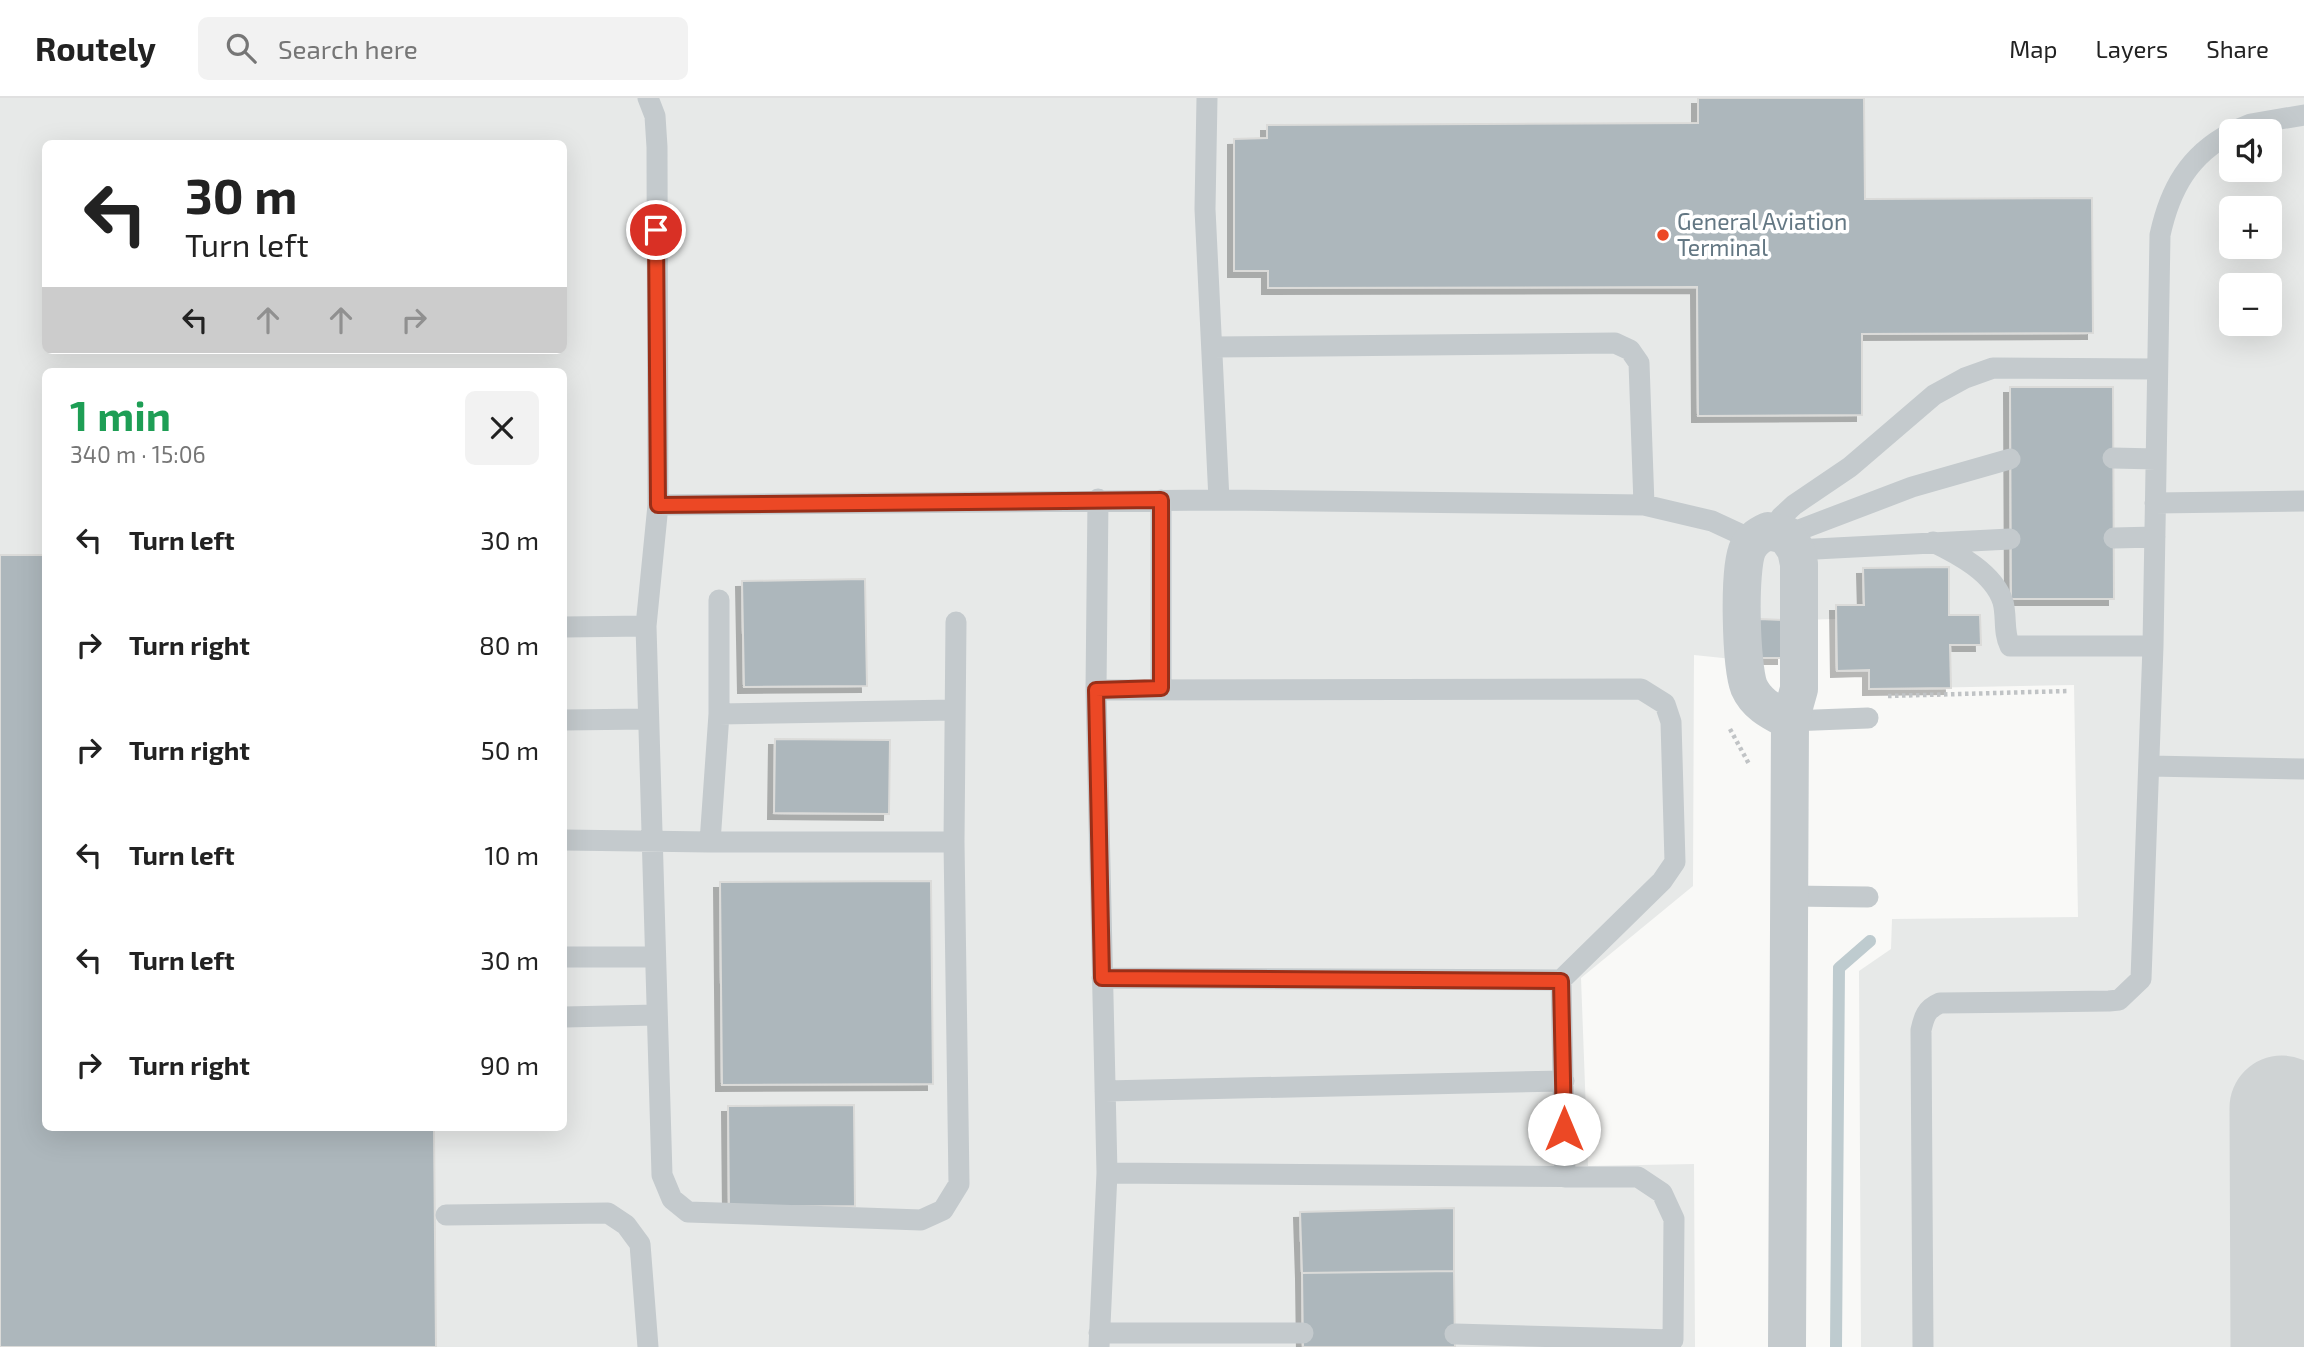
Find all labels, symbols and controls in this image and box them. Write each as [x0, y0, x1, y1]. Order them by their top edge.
search box [198, 17, 688, 80]
text: Routely [35, 28, 156, 68]
icon: search [222, 29, 260, 67]
text: Search here [278, 33, 418, 64]
text: Map [2009, 34, 2057, 63]
text: Layers [2095, 34, 2168, 63]
text: Share [2206, 34, 2269, 63]
map controls [2219, 119, 2282, 336]
button: sound [2219, 119, 2282, 182]
text: 30 m [185, 165, 297, 224]
icon: left [70, 168, 161, 259]
button: + [2219, 196, 2282, 259]
pin [626, 200, 686, 260]
place label: General Aviation Terminal [1677, 207, 1847, 261]
icon: arrive [637, 211, 675, 249]
text: Turn left [185, 225, 309, 263]
marker: General Aviation Terminal [1655, 227, 1671, 243]
button: − [2219, 273, 2282, 336]
icon: left [176, 301, 214, 339]
icon: ahead [249, 301, 287, 339]
icon: ahead [322, 301, 360, 339]
icon: right [395, 301, 433, 339]
text: 1 min [70, 389, 171, 439]
button: close [465, 391, 539, 465]
text: 340 m · 15:06 [70, 440, 206, 468]
icon: left [70, 521, 108, 559]
text: Turn left [129, 524, 235, 555]
text: 30 m [480, 524, 539, 555]
icon: right [70, 626, 108, 664]
text: Turn right [129, 629, 250, 660]
text: 80 m [479, 629, 539, 660]
icon: right [70, 731, 108, 769]
text: Turn right [129, 734, 250, 765]
text: 50 m [481, 734, 539, 765]
icon: left [70, 836, 108, 874]
text: Turn left [129, 839, 235, 870]
text: 10 m [484, 839, 539, 870]
icon: left [70, 941, 108, 979]
text: Turn left [129, 944, 235, 975]
text: 30 m [480, 944, 539, 975]
icon: right [70, 1046, 108, 1084]
text: Turn right [129, 1049, 250, 1080]
text: 90 m [480, 1049, 539, 1080]
position arrow [1527, 1092, 1601, 1166]

